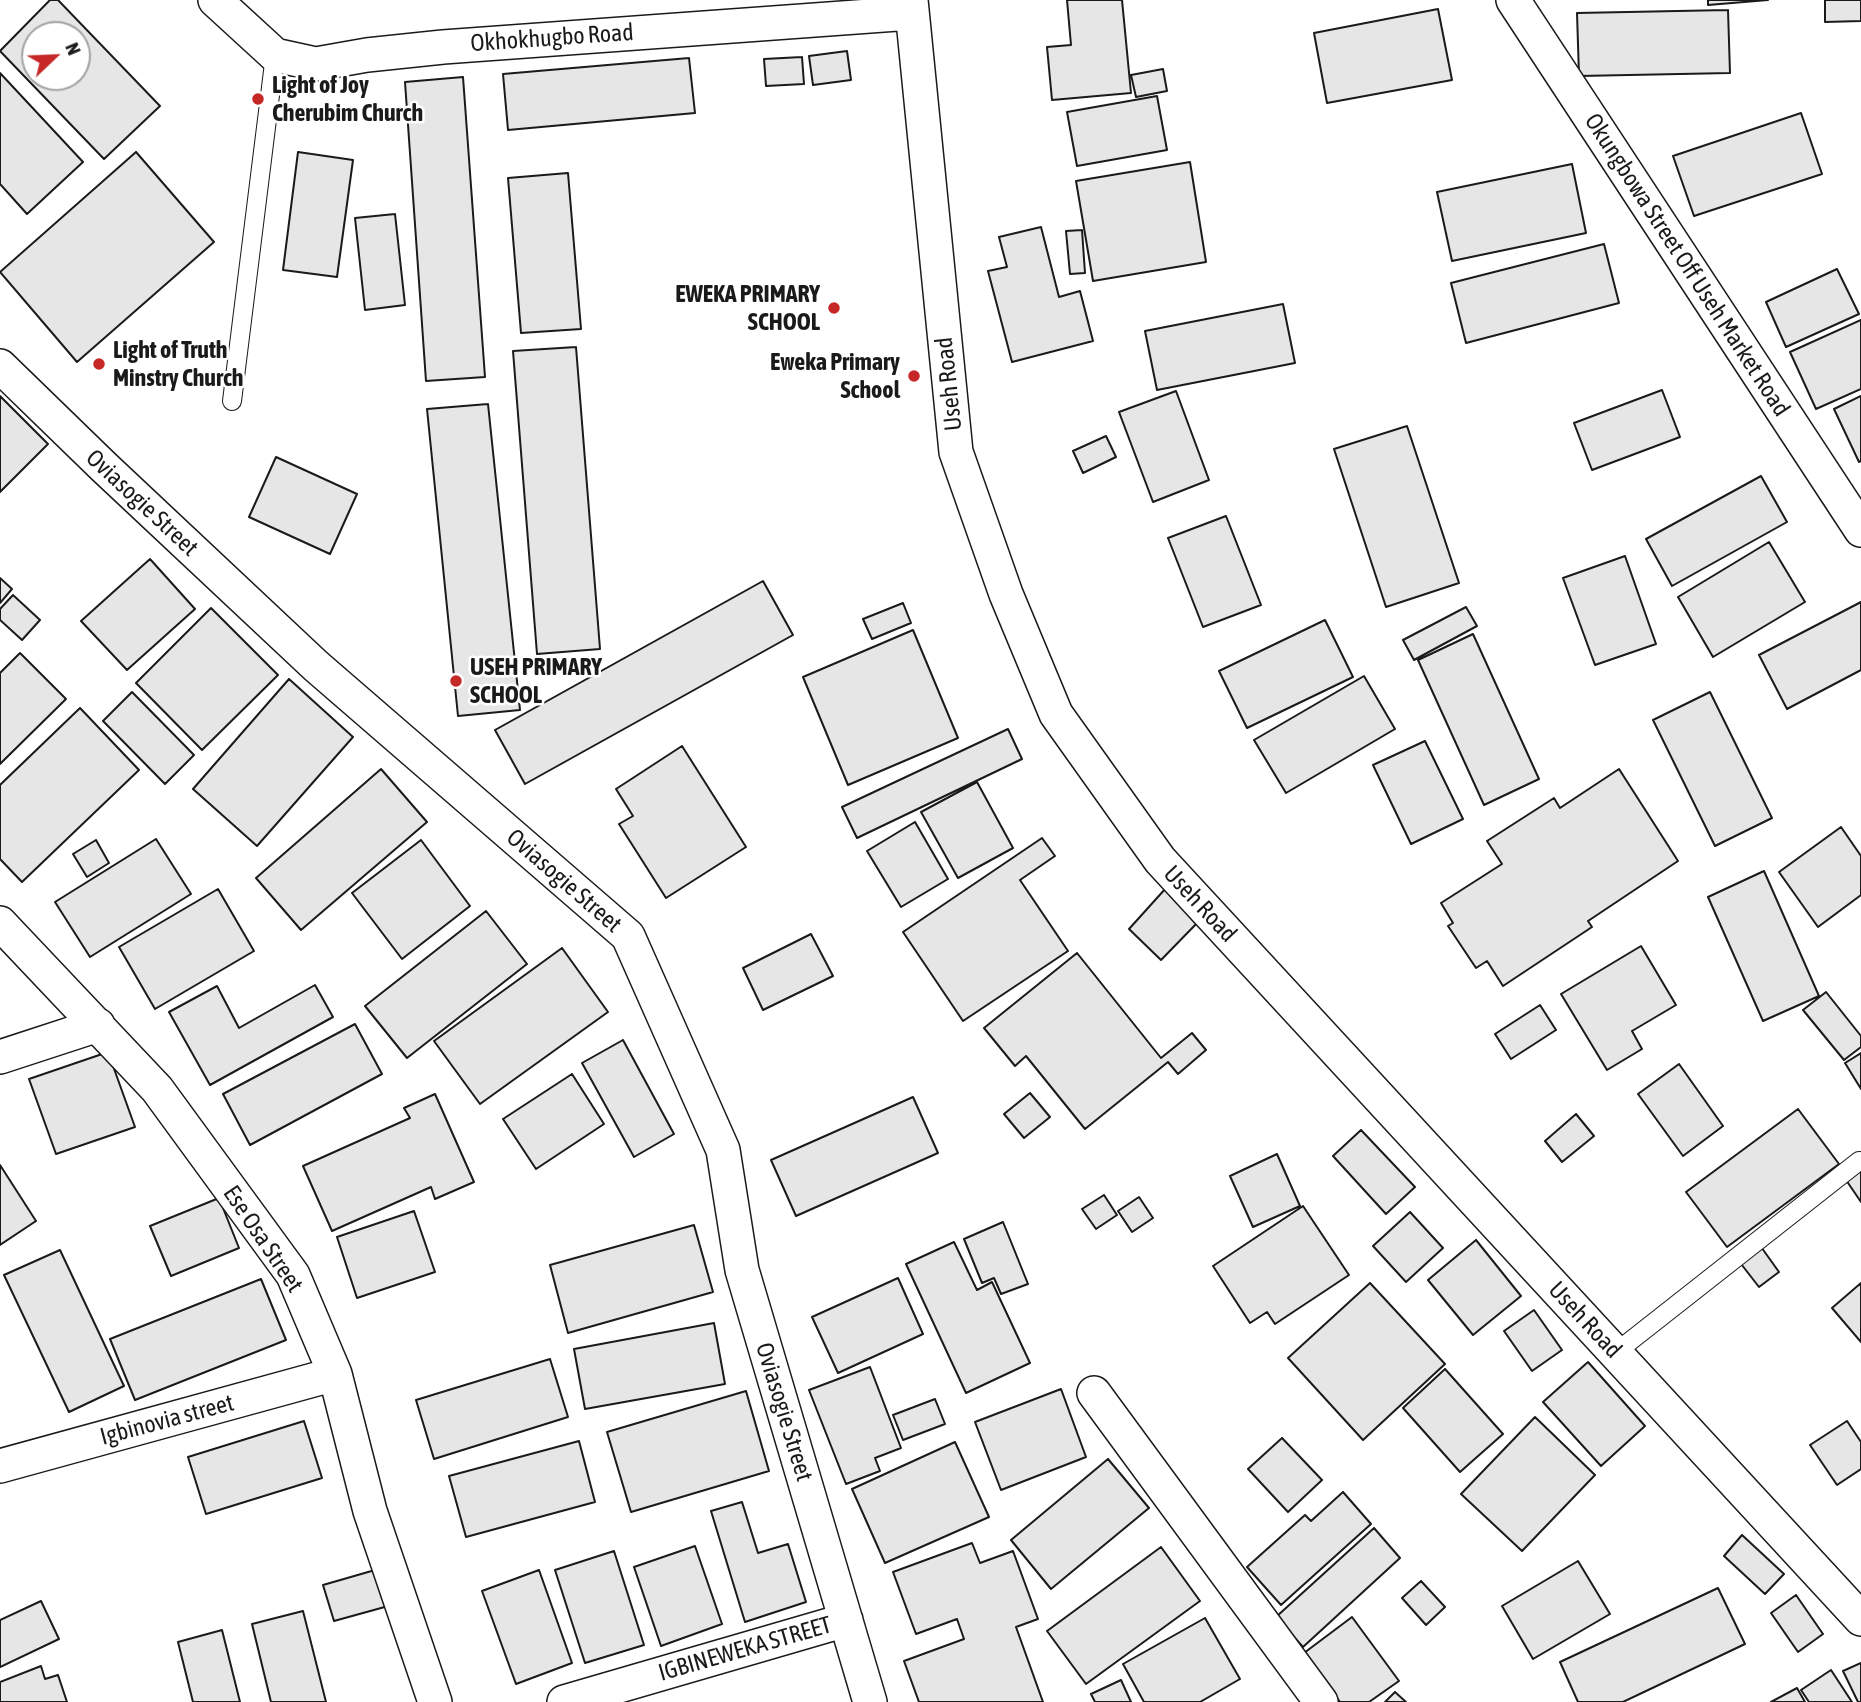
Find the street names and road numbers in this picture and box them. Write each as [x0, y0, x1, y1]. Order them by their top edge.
street label: Okhokhugbo Road [470, 18, 634, 58]
street label: Okungbowa Street Off Useh Market Road [1578, 108, 1796, 422]
street label: Useh Road [930, 336, 968, 432]
street label: Oviasogie Street [80, 444, 204, 562]
street label: Oviasogie Street [501, 823, 627, 939]
street label: Useh Road [1157, 860, 1243, 948]
street label: Ese Osa Street [217, 1180, 309, 1298]
street label: Useh Road [1542, 1276, 1628, 1364]
street label: Oviasogie Street [749, 1339, 819, 1485]
street label: Igbinovia street [97, 1388, 237, 1452]
street label: IGBINEWEKA STREET [655, 1611, 835, 1687]

